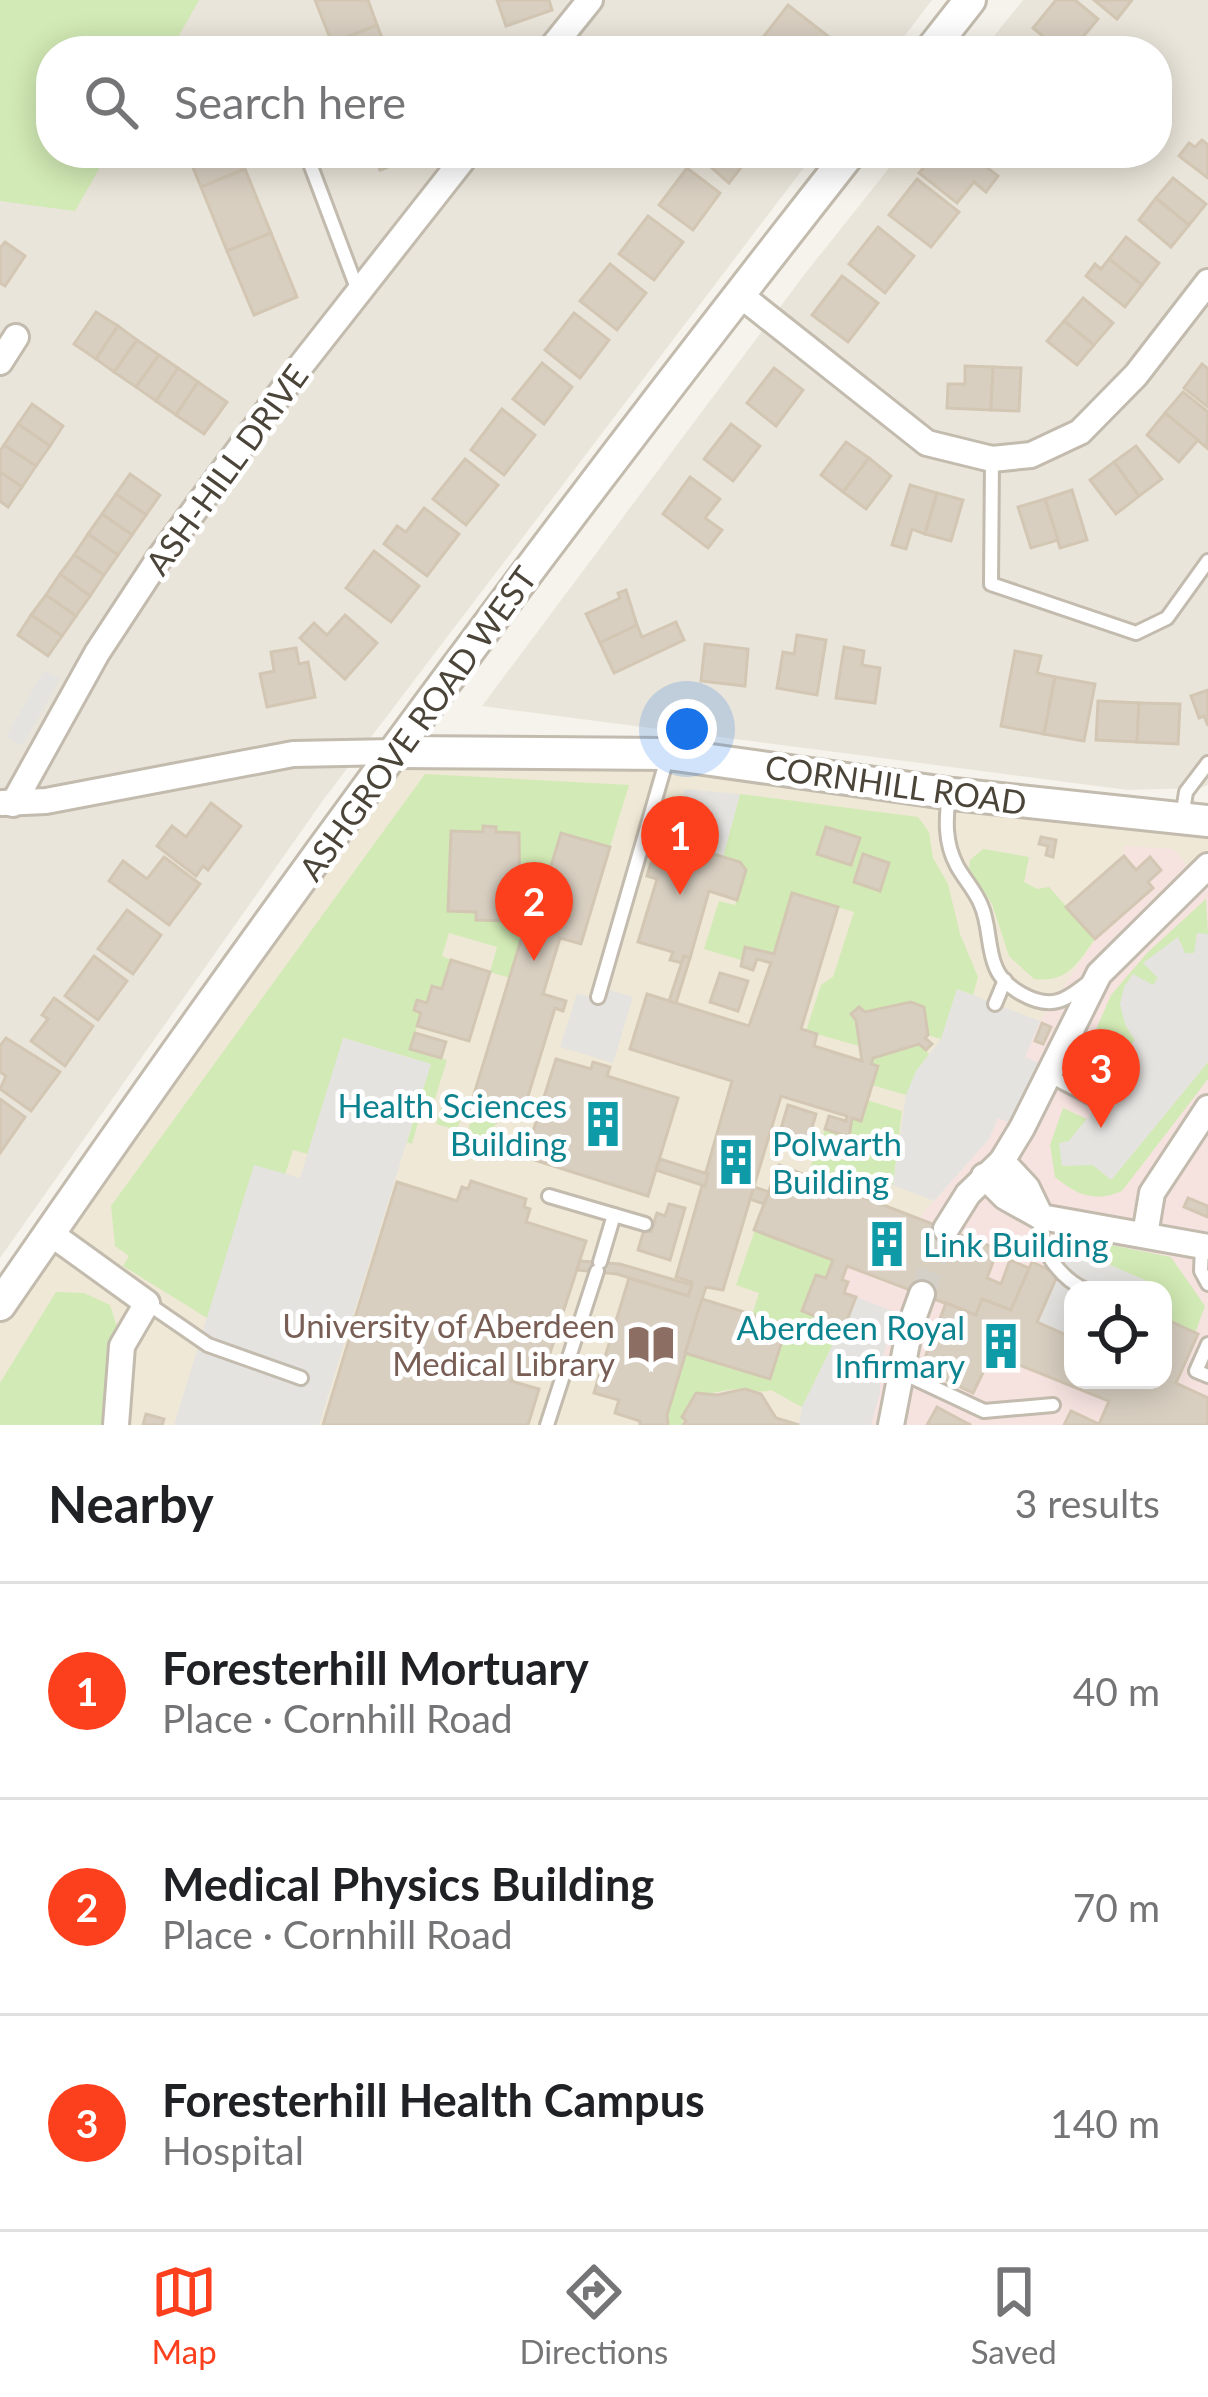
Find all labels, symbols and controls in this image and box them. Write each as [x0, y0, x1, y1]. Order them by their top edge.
search box [36, 36, 1172, 168]
icon: search [78, 69, 144, 135]
text: Search here [174, 75, 406, 129]
street label: ASH-HILL DRIVE [136, 356, 316, 582]
street label: ASHGROVE ROAD WEST [290, 558, 545, 888]
your location [657, 699, 717, 759]
street label: CORNHILL ROAD [763, 746, 1029, 822]
pin: 1 [641, 796, 719, 895]
pin: 2 [495, 862, 573, 961]
pin: 3 [1062, 1029, 1140, 1128]
place label: Health Sciences Building [338, 1085, 567, 1163]
building icon: Health Sciences Building [578, 1099, 628, 1149]
place label: Polwarth Building [772, 1123, 902, 1201]
building icon: Polwarth Building [711, 1137, 761, 1187]
building icon: Link Building [862, 1219, 912, 1269]
place label: Link Building [923, 1224, 1109, 1264]
map controls [1064, 1281, 1172, 1389]
button: locate [1064, 1281, 1172, 1389]
place label: University of Aberdeen Medical Library [282, 1305, 615, 1383]
place label: Aberdeen Royal Infirmary [737, 1307, 965, 1385]
library icon: University of Aberdeen Medical Library [626, 1319, 676, 1369]
building icon: Aberdeen Royal Infirmary [976, 1321, 1026, 1371]
text: Nearby [48, 1473, 214, 1534]
text: 3 results [1015, 1480, 1160, 1526]
text: Foresterhill Mortuary [162, 1641, 589, 1695]
text: 1 [76, 1668, 98, 1714]
text: 40 m [1073, 1668, 1160, 1714]
text: Place · Cornhill Road [162, 1695, 513, 1741]
text: Medical Physics Building [162, 1857, 654, 1911]
text: 2 [76, 1884, 98, 1930]
text: 70 m [1073, 1884, 1160, 1930]
text: Place · Cornhill Road [162, 1911, 513, 1957]
text: Foresterhill Health Campus [162, 2073, 705, 2127]
text: 3 [76, 2100, 98, 2146]
text: 140 m [1050, 2100, 1160, 2146]
text: Hospital [162, 2127, 304, 2173]
tab: Map [151, 2259, 217, 2371]
tab: Directions [519, 2259, 668, 2371]
tab: Saved [971, 2259, 1057, 2371]

